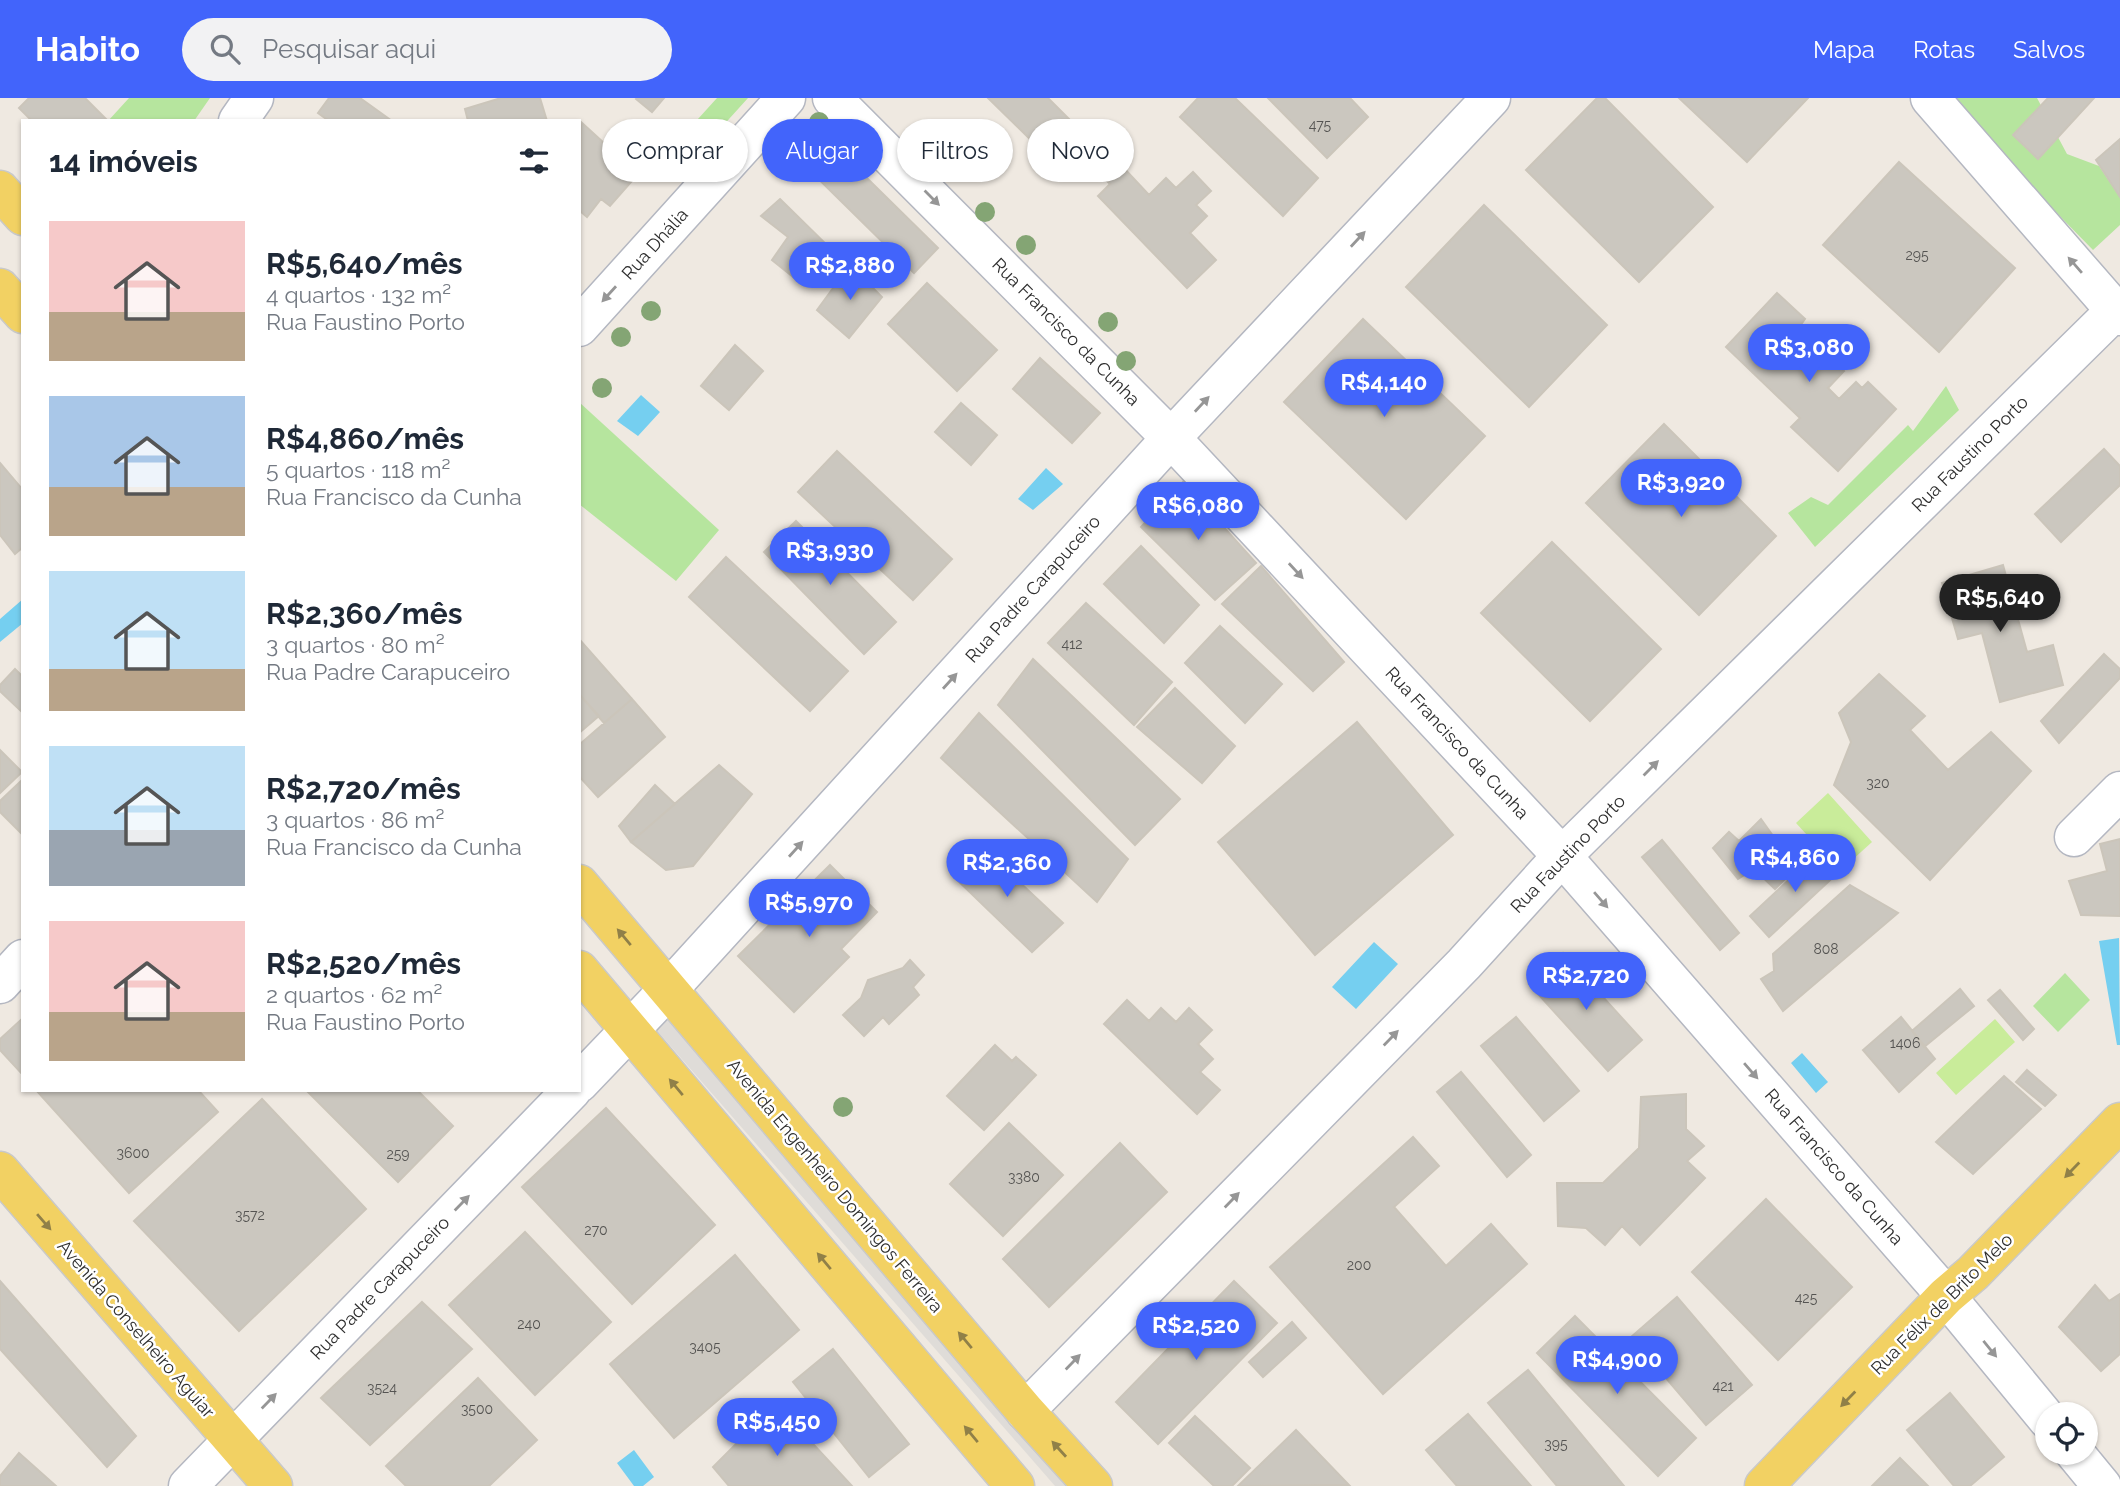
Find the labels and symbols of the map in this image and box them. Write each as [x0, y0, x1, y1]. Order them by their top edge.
house number: 475 [1309, 117, 1332, 133]
one-way arrow [923, 190, 940, 206]
street label: Rua Dhália [617, 204, 692, 284]
one-way arrow [1350, 231, 1366, 248]
pin: R$2,880 [785, 242, 915, 302]
house number: 295 [1905, 247, 1929, 263]
street label: Rua Francisco da Cunha [988, 253, 1145, 410]
one-way arrow [2068, 256, 2083, 273]
one-way arrow [601, 285, 617, 303]
pin: R$3,080 [1744, 324, 1874, 384]
pin: R$4,140 [1319, 360, 1449, 419]
street label: Rua Faustino Porto [1907, 391, 2032, 516]
one-way arrow [1194, 396, 1210, 413]
pin: R$3,920 [1616, 460, 1746, 519]
pin: R$6,080 [1133, 482, 1263, 542]
street label: Rua Padre Carapuceiro [961, 510, 1105, 667]
pin: R$3,930 [765, 528, 895, 587]
one-way arrow [1288, 562, 1304, 579]
pin: R$5,640 [1935, 574, 2065, 634]
house number: 412 [1062, 636, 1082, 652]
street label: Rua Francisco da Cunha [1381, 662, 1533, 823]
one-way arrow [941, 672, 957, 689]
one-way arrow [1643, 760, 1660, 777]
house number: 320 [1866, 775, 1890, 791]
street label: Rua Faustino Porto [1506, 790, 1629, 917]
pin: R$4,860 [1730, 834, 1860, 894]
pin: R$2,360 [942, 840, 1072, 899]
one-way arrow [788, 841, 804, 858]
pin: R$5,970 [744, 880, 874, 939]
one-way arrow [1593, 891, 1609, 909]
one-way arrow [617, 929, 632, 946]
house number: 808 [1813, 941, 1839, 957]
pin: R$2,720 [1521, 953, 1651, 1012]
one-way arrow [1383, 1029, 1400, 1046]
house number: 1406 [1890, 1035, 1920, 1051]
street label: Avenida Engenheiro Domingos Ferreira [723, 1055, 948, 1317]
one-way arrow [1743, 1062, 1759, 1080]
one-way arrow [669, 1079, 684, 1096]
street label: Rua Francisco da Cunha [1761, 1084, 1908, 1249]
house number: 3600 [116, 1145, 150, 1161]
house number: 259 [386, 1146, 410, 1162]
one-way arrow [2064, 1162, 2081, 1179]
house number: 3380 [1008, 1169, 1040, 1185]
one-way arrow [1224, 1192, 1240, 1208]
one-way arrow [454, 1195, 471, 1212]
house number: 3572 [235, 1207, 265, 1223]
street label: Rua Padre Carapuceiro [306, 1211, 454, 1364]
one-way arrow [37, 1213, 52, 1231]
house number: 270 [584, 1222, 608, 1238]
street label: Rua Félix de Brito Melo [1867, 1228, 2017, 1379]
street label: Avenida Conselheiro Aguiar [53, 1235, 220, 1422]
one-way arrow [816, 1252, 831, 1270]
house number: 200 [1347, 1257, 1371, 1273]
house number: 425 [1795, 1290, 1818, 1306]
pin: R$2,520 [1131, 1302, 1261, 1362]
house number: 240 [517, 1316, 541, 1332]
one-way arrow [958, 1332, 973, 1349]
pin: R$4,900 [1552, 1336, 1682, 1396]
house number: 3405 [689, 1339, 721, 1355]
one-way arrow [1982, 1340, 1997, 1358]
one-way arrow [1064, 1354, 1081, 1371]
house number: 421 [1713, 1378, 1733, 1394]
house number: 3524 [367, 1380, 397, 1396]
one-way arrow [1839, 1390, 1856, 1407]
one-way arrow [260, 1393, 276, 1410]
pin: R$5,450 [712, 1398, 842, 1458]
house number: 3500 [461, 1401, 493, 1417]
one-way arrow [964, 1426, 979, 1443]
house number: 395 [1544, 1436, 1568, 1452]
one-way arrow [1052, 1440, 1067, 1457]

